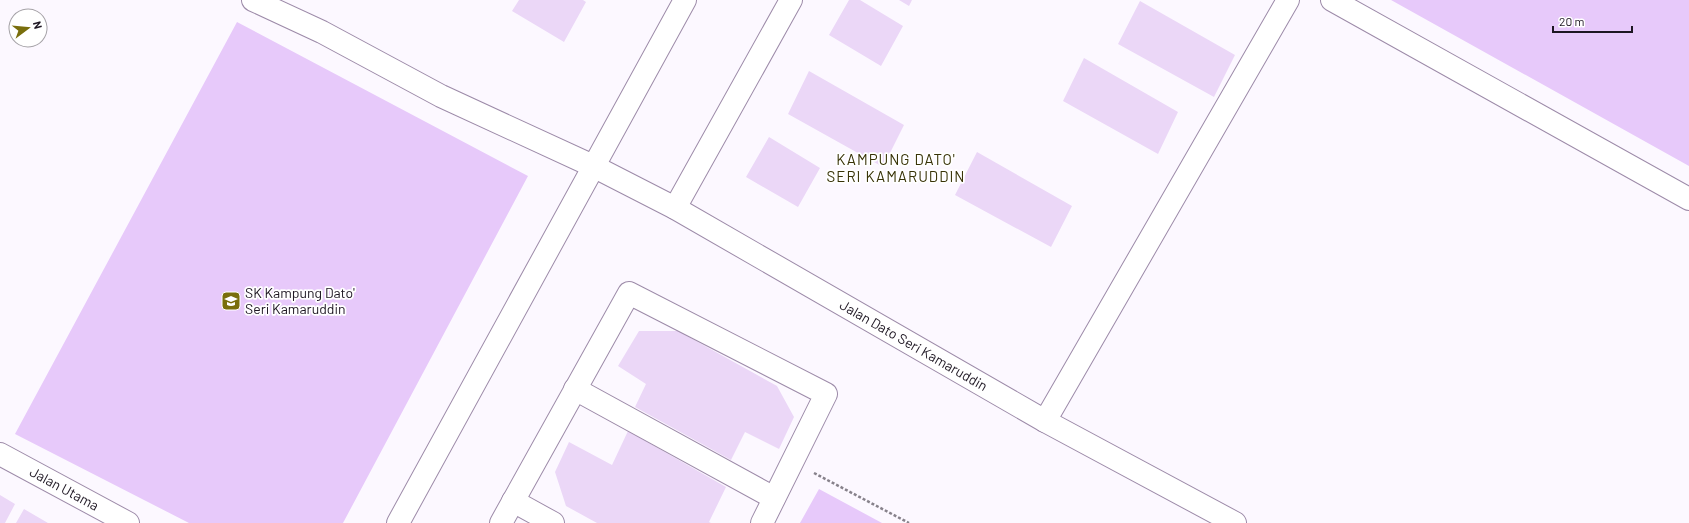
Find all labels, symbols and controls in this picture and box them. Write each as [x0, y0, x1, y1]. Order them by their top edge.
north arrow [8, 8, 48, 48]
scale bar [1553, 8, 1632, 34]
text: 20 m [1559, 14, 1585, 28]
text: N [31, 20, 45, 30]
district label: KAMPUNG DATO' SERI KAMARUDDIN [827, 150, 965, 185]
place label: SK Kampung Dato' Seri Kamaruddin [245, 284, 355, 317]
school or university icon: SK Kampung Dato' Seri Kamaruddin [220, 290, 242, 312]
street label: Jalan Dato Seri Kamaruddin [837, 296, 991, 394]
street label: Jalan Utama [27, 463, 102, 514]

